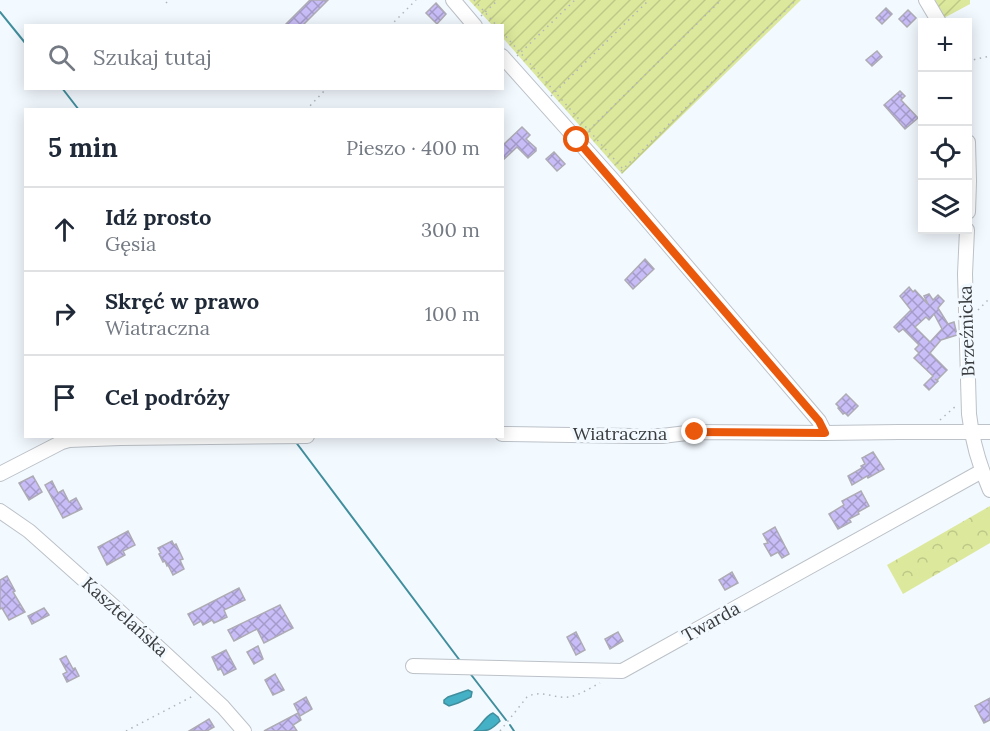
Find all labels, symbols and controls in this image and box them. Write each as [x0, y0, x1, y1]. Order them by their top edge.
map controls [918, 18, 972, 234]
button: + [918, 18, 972, 72]
search box [24, 24, 504, 90]
icon: search [45, 41, 78, 74]
text: Szukaj tutaj [93, 43, 212, 71]
button: − [918, 72, 972, 126]
route start [563, 126, 589, 152]
button: locate [918, 126, 972, 180]
text: 5 min [48, 131, 118, 164]
text: Pieszo · 400 m [346, 135, 480, 160]
button: layers [918, 180, 972, 234]
text: Idź prosto [105, 203, 211, 231]
icon: ahead [48, 213, 81, 246]
text: 300 m [421, 217, 480, 242]
text: Gęsia [105, 231, 156, 256]
street label: Brzeźnicka [953, 285, 980, 377]
text: Skręć w prawo [105, 287, 259, 315]
icon: right [48, 297, 81, 330]
text: 100 m [425, 301, 480, 326]
text: Wiatraczna [105, 315, 210, 340]
icon: arrive [48, 381, 81, 414]
text: Cel podróży [105, 383, 230, 411]
route end [681, 418, 707, 444]
street label: Wiatraczna [573, 422, 667, 445]
street label: Kasztelańska [77, 572, 173, 661]
street label: Twarda [678, 596, 744, 647]

